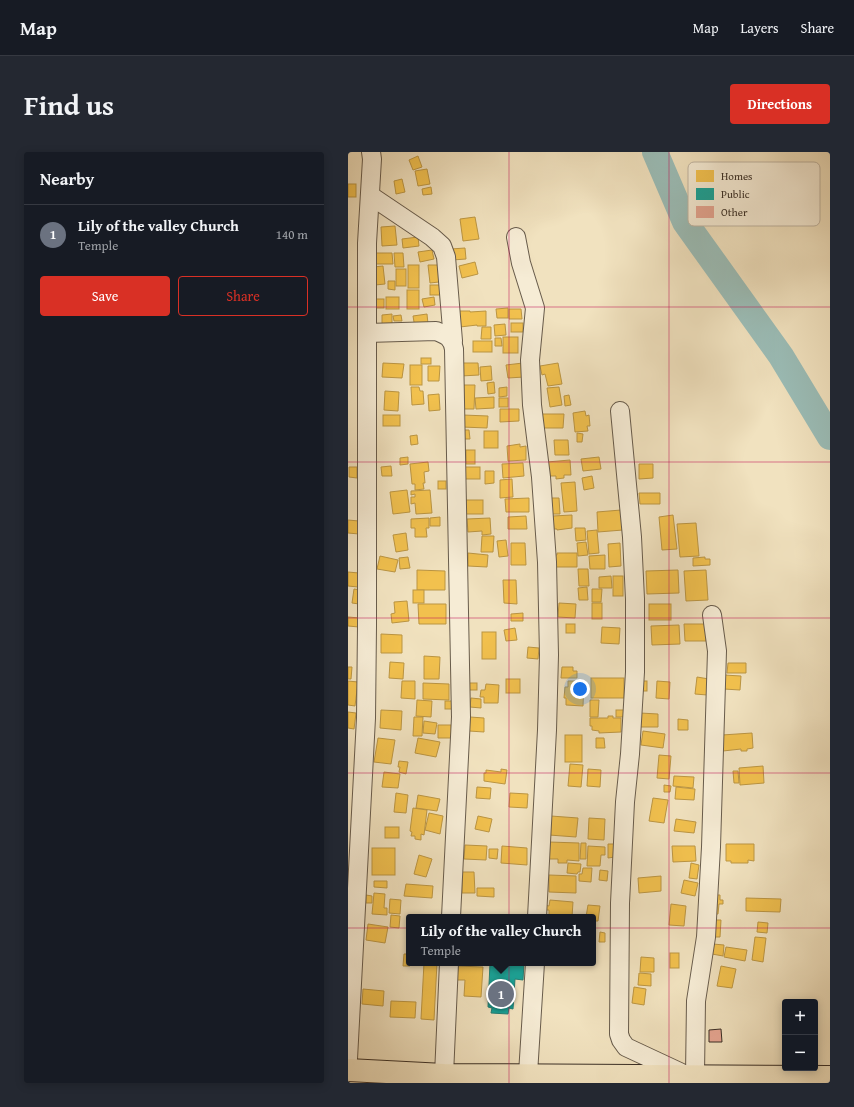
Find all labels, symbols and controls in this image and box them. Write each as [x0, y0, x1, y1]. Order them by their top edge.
text: Map [20, 14, 57, 42]
text: Map [693, 18, 719, 38]
text: Layers [741, 18, 779, 38]
text: Share [801, 18, 834, 38]
text: Find us [24, 84, 114, 125]
button: Directions [730, 84, 830, 124]
legend [688, 162, 820, 226]
text: Nearby [40, 166, 94, 191]
text: Homes [721, 168, 752, 184]
text: Public [721, 186, 750, 202]
text: Other [721, 204, 748, 220]
text: Lily of the valley Church [78, 215, 239, 236]
text: 1 [50, 225, 56, 244]
text: 140 m [276, 225, 308, 244]
text: Temple [78, 236, 118, 255]
button: Save [40, 276, 170, 316]
button: Share [178, 276, 308, 316]
your location [570, 679, 590, 699]
popup [406, 914, 596, 966]
text: Lily of the valley Church [421, 920, 581, 941]
text: Temple [421, 941, 461, 960]
pin: 1 [488, 979, 514, 1009]
map controls [782, 999, 818, 1071]
button: + [782, 999, 818, 1035]
button: − [782, 1035, 818, 1071]

